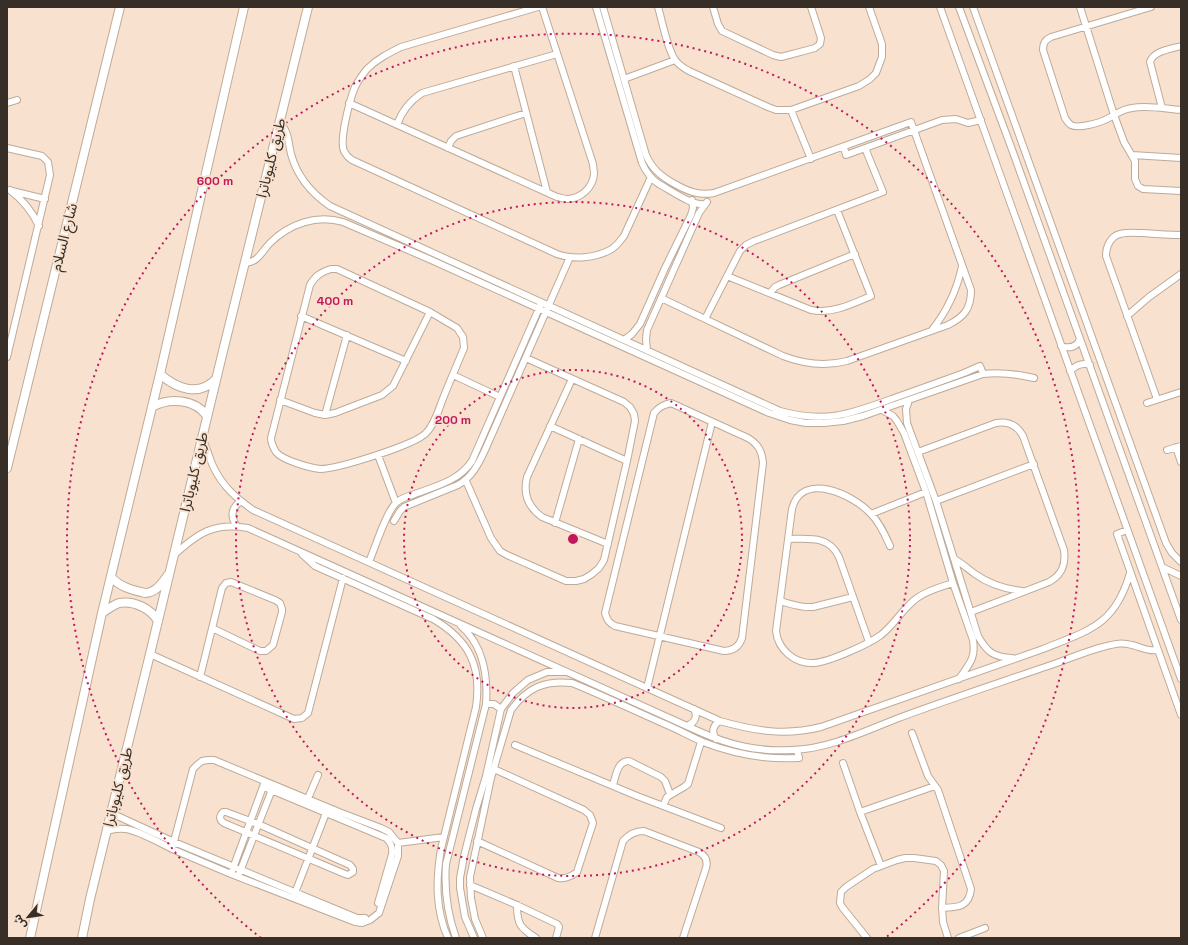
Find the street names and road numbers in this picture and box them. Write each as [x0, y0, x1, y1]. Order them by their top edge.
street label: طريق كليوباترا [251, 116, 291, 200]
street label: شارع السلام [46, 201, 84, 274]
street label: طريق كليوباترا [175, 430, 213, 514]
street label: طريق كليوباترا [98, 745, 138, 829]

